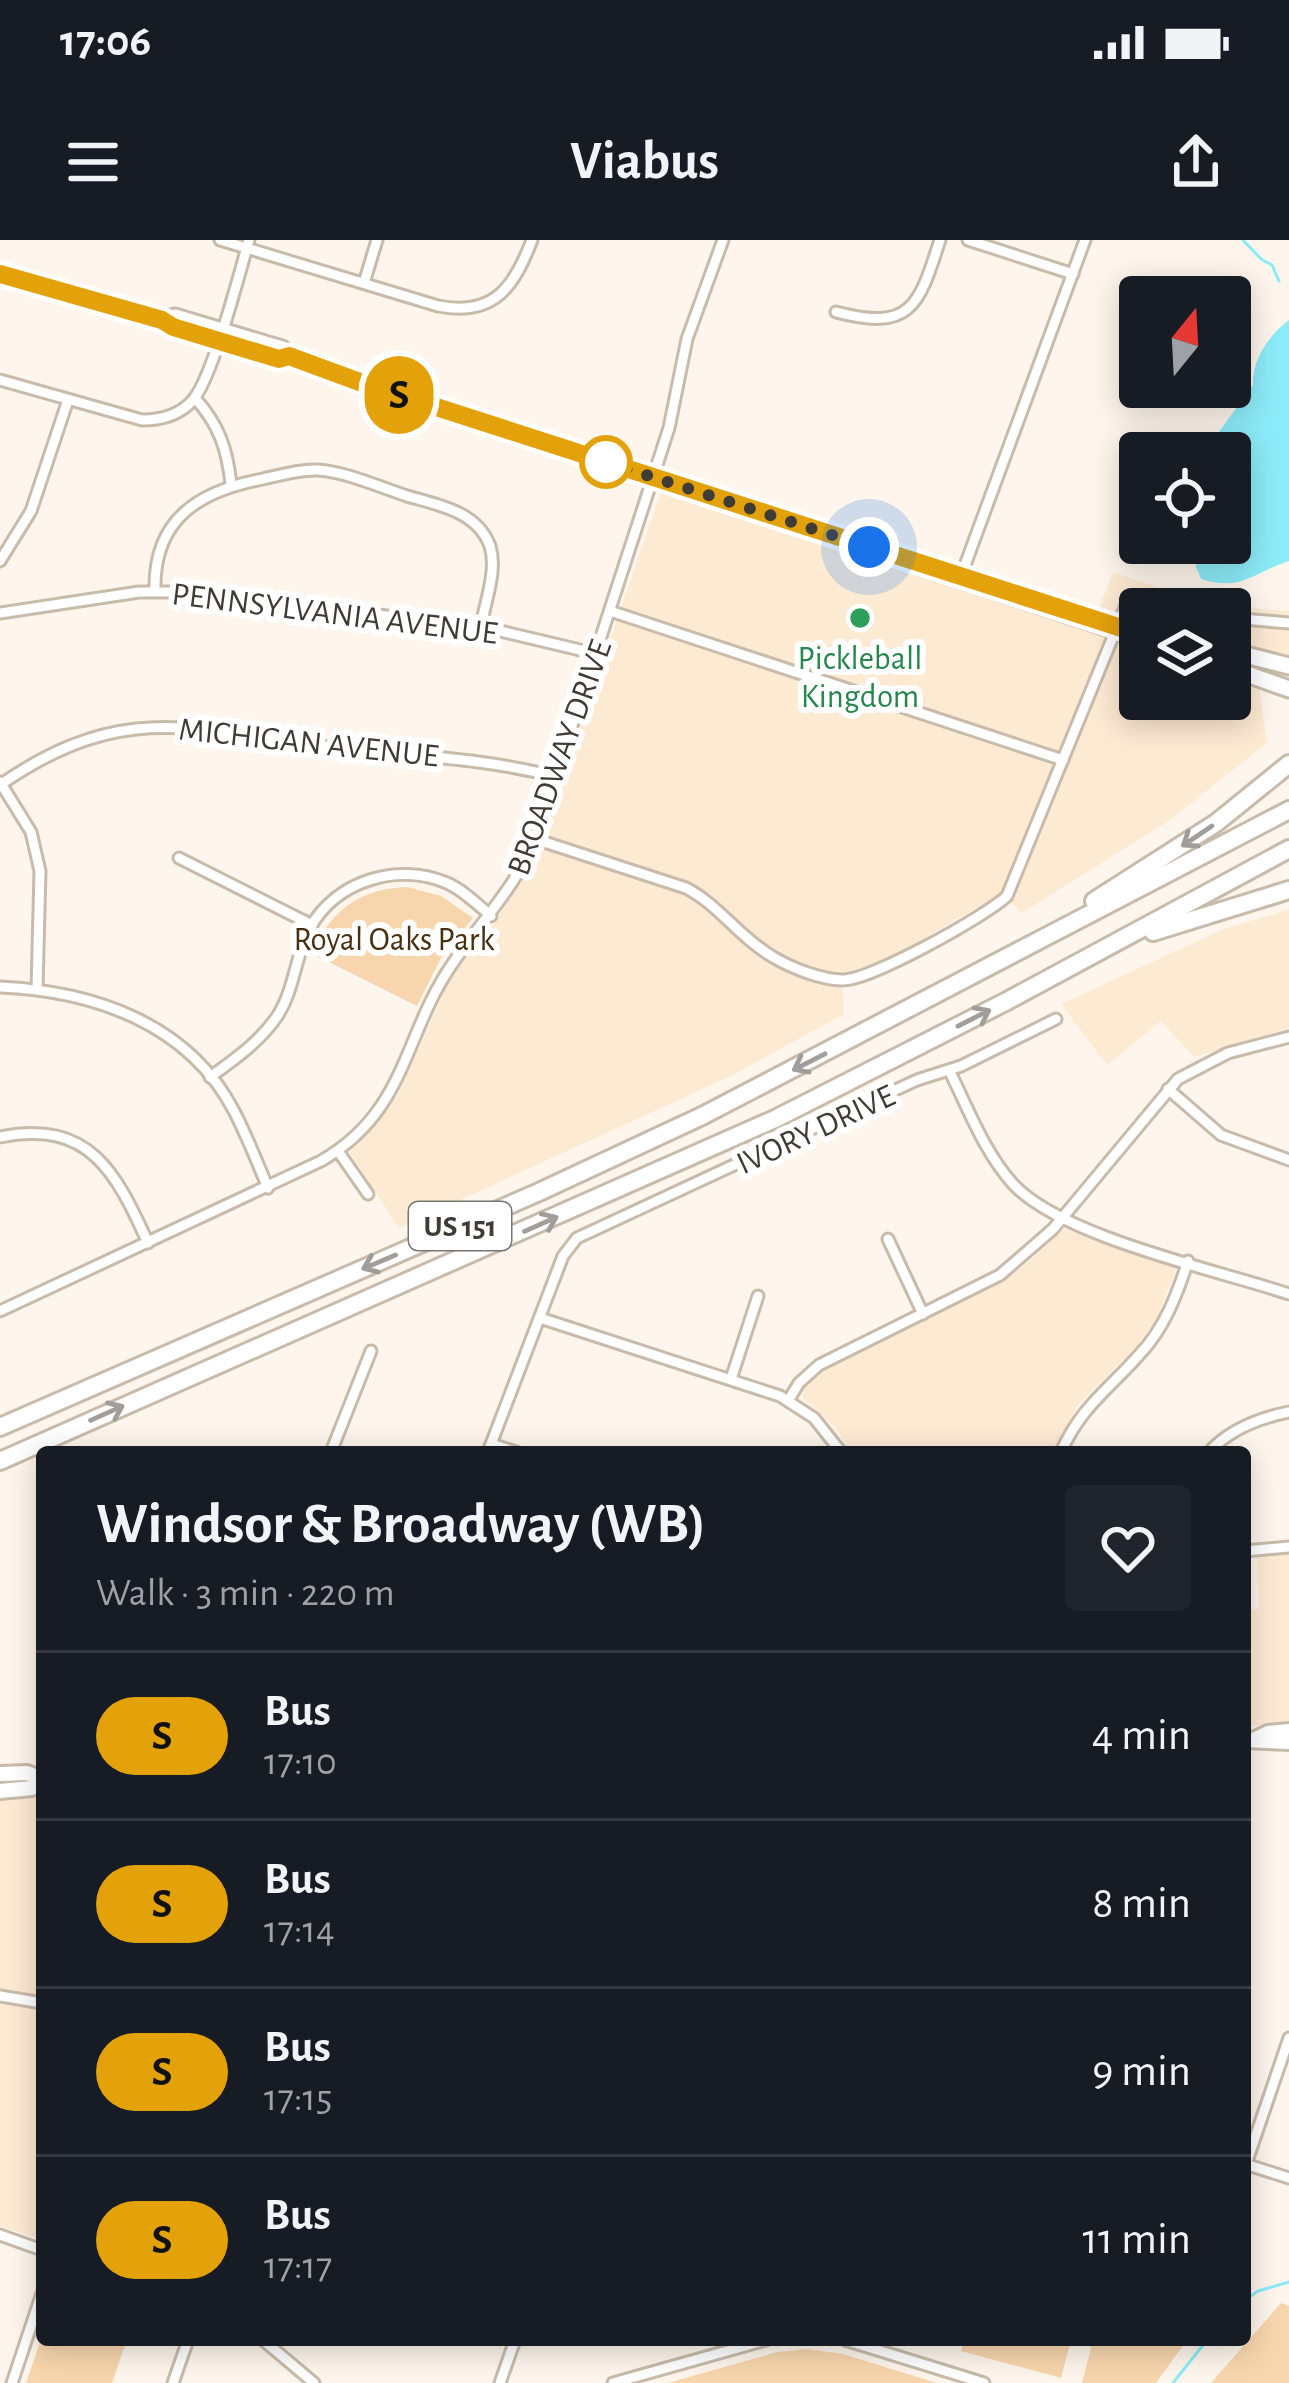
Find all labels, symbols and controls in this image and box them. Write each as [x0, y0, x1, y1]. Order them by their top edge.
text: 17:06 [60, 19, 151, 64]
icon: menu [60, 129, 126, 195]
icon: share [1163, 129, 1229, 195]
text: Viabus [570, 135, 719, 189]
north arrow [1119, 276, 1251, 408]
map controls [1119, 276, 1251, 720]
line badge: S [360, 356, 438, 434]
text: S [389, 374, 409, 416]
button: locate [1119, 432, 1251, 564]
unlabelled marker [581, 437, 631, 487]
your location [839, 517, 899, 577]
street label: PENNSYLVANIA AVENUE [170, 578, 500, 651]
button: layers [1119, 588, 1251, 720]
marker: Pickleball Kingdom [847, 605, 873, 631]
street label: BROADWAY DRIVE [503, 636, 618, 880]
place label: Pickleball Kingdom [798, 643, 922, 714]
street label: MICHIGAN AVENUE [177, 713, 440, 774]
one-way arrow [1180, 823, 1214, 848]
park label: Royal Oaks Park [293, 924, 495, 957]
one-way arrow [955, 1006, 990, 1029]
one-way arrow [792, 1051, 827, 1074]
street label: IVORY DRIVE [732, 1079, 900, 1181]
road number: US 151 [409, 1202, 511, 1250]
one-way arrow [523, 1211, 559, 1233]
one-way arrow [362, 1252, 398, 1274]
one-way arrow [88, 1400, 124, 1422]
button: heart [1065, 1485, 1191, 1611]
text: Windsor & Broadway (WB) [96, 1496, 706, 1553]
text: Walk · 3 min · 220 m [96, 1574, 395, 1613]
text: Bus [264, 1689, 331, 1734]
text: 4 min [1092, 1713, 1191, 1758]
text: S [152, 1715, 172, 1757]
text: 17:10 [264, 1743, 337, 1782]
text: Bus [264, 1857, 331, 1902]
text: 8 min [1092, 1881, 1191, 1926]
text: S [152, 1883, 172, 1925]
text: 17:14 [264, 1911, 335, 1950]
text: Bus [264, 2025, 331, 2070]
text: 9 min [1092, 2049, 1191, 2094]
text: S [152, 2051, 172, 2093]
text: 17:15 [264, 2079, 332, 2118]
text: Bus [264, 2193, 331, 2238]
text: 11 min [1083, 2217, 1191, 2262]
text: S [152, 2219, 172, 2261]
text: 17:17 [264, 2247, 332, 2286]

